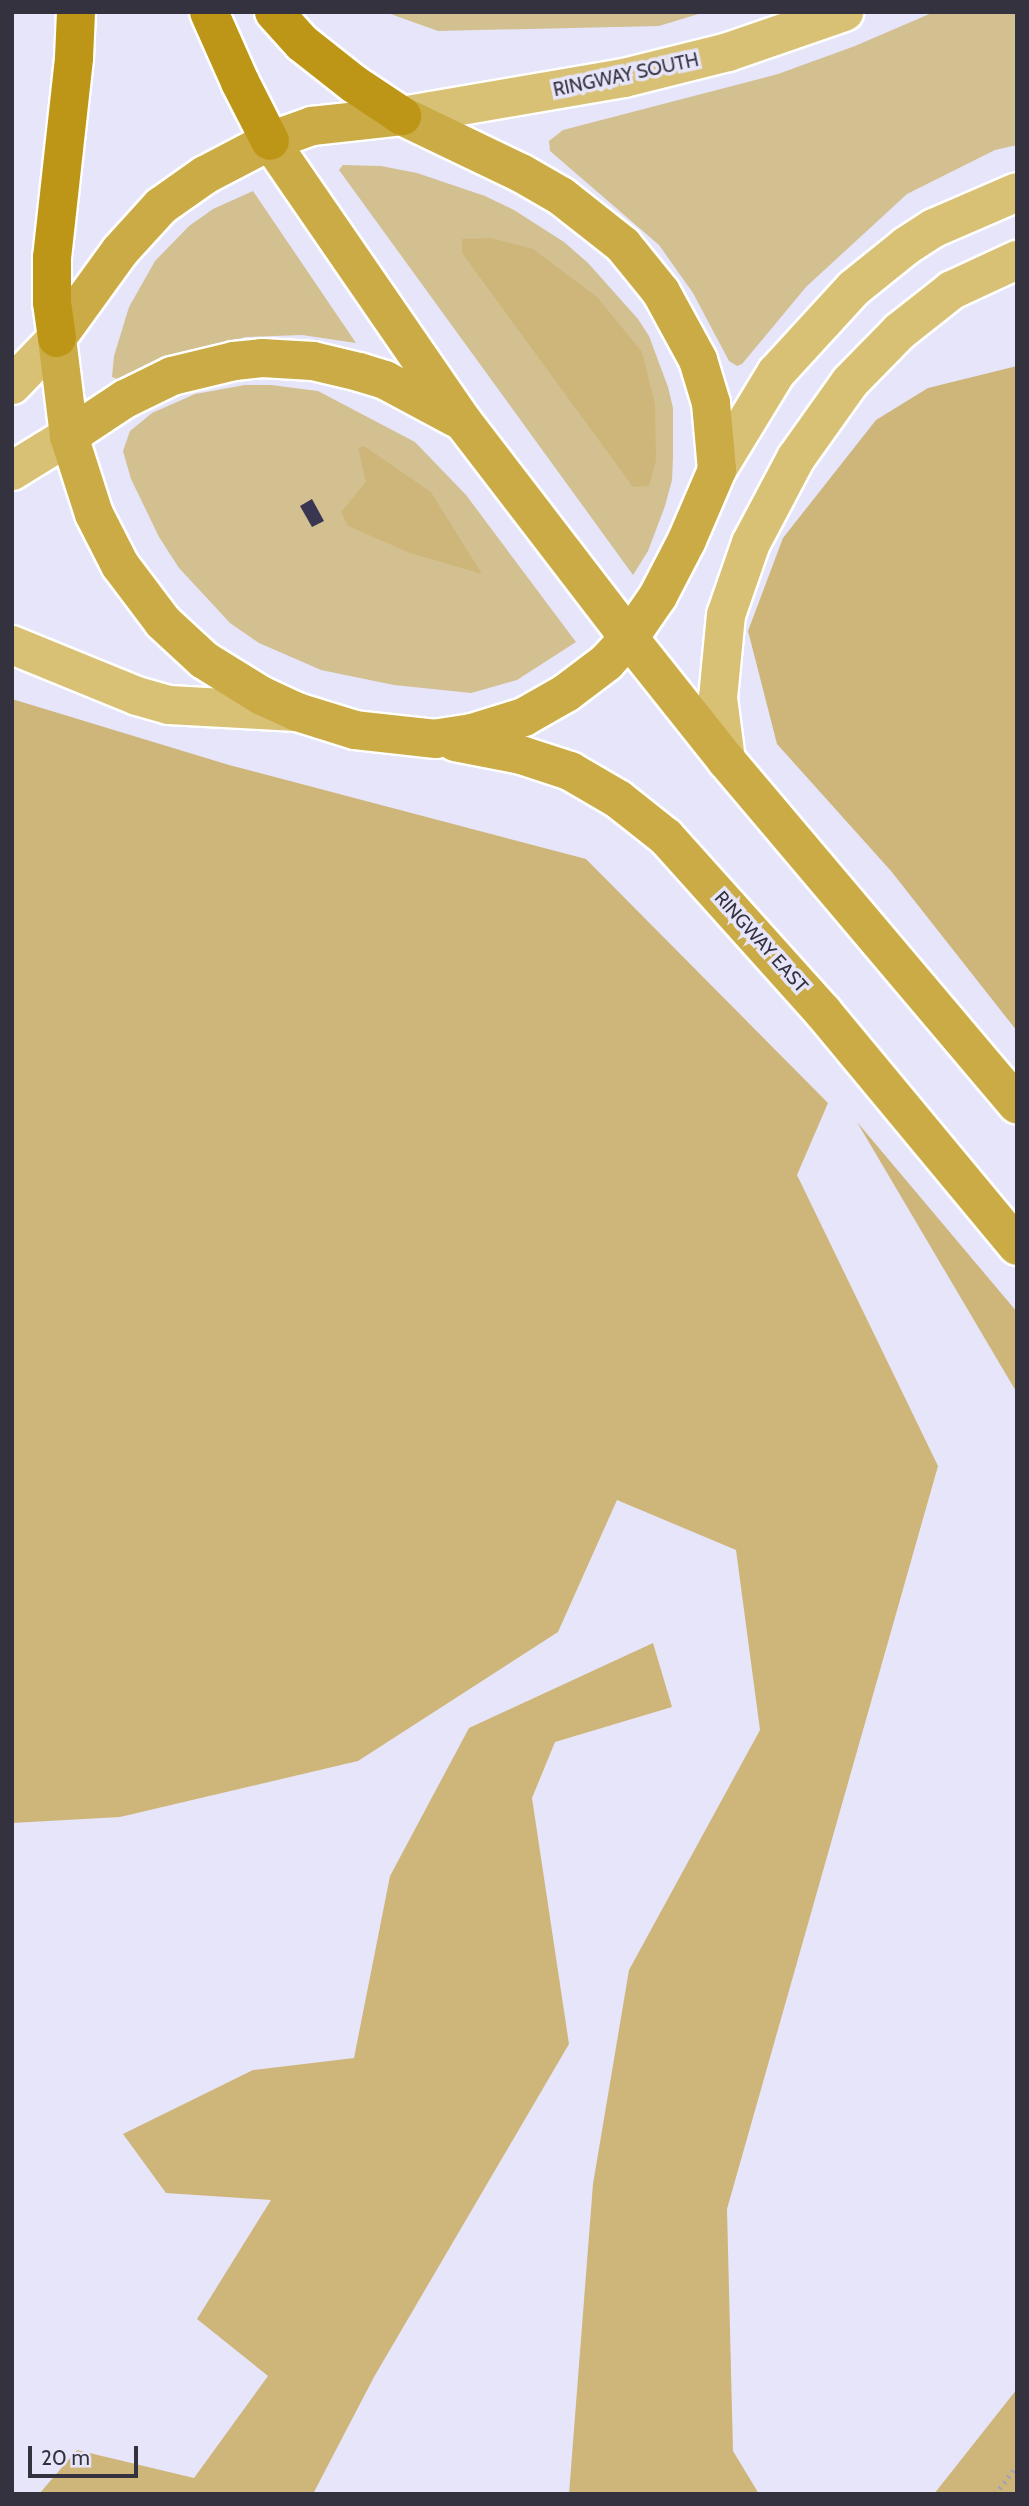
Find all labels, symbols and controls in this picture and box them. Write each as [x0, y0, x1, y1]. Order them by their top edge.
street label: RINGWAY SOUTH [551, 48, 701, 102]
street label: RINGWAY EAST [709, 887, 813, 997]
scale bar [32, 2432, 142, 2476]
text: 20 m [41, 2445, 90, 2470]

